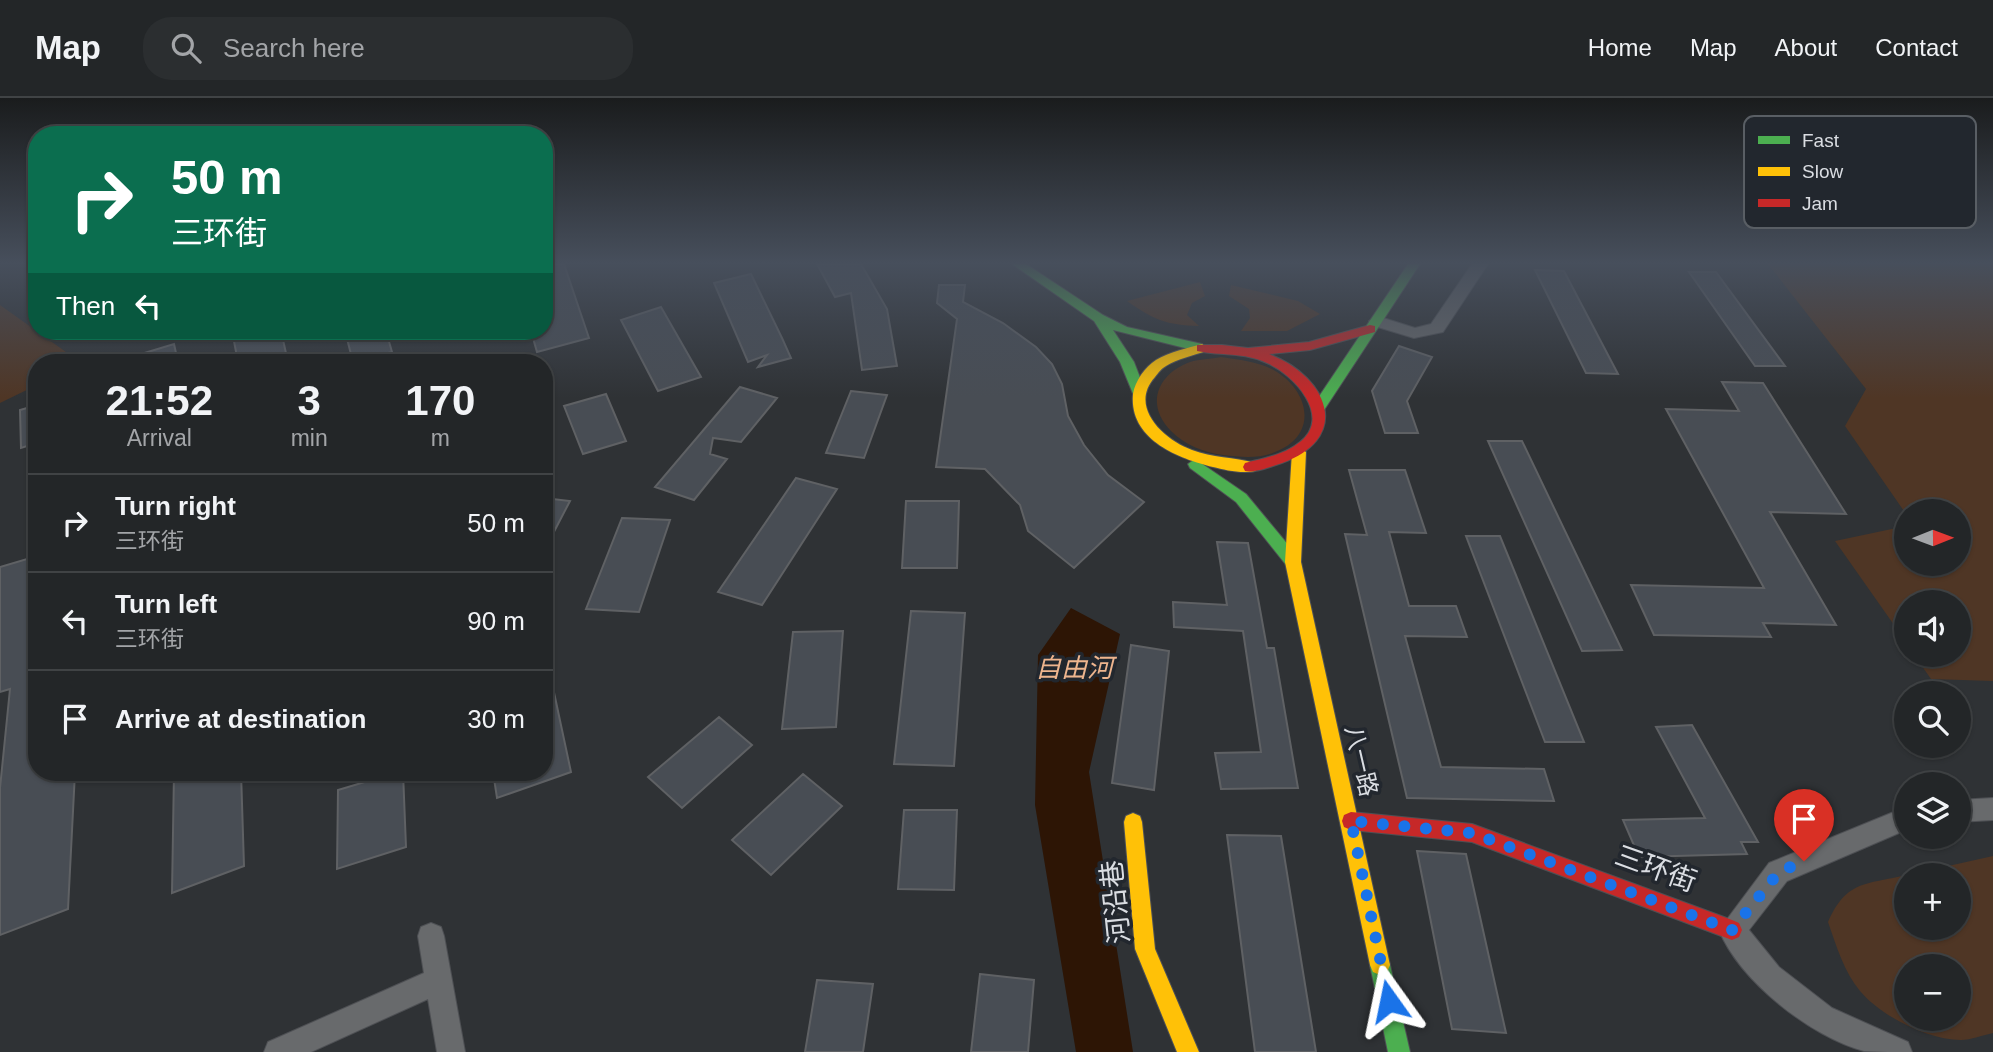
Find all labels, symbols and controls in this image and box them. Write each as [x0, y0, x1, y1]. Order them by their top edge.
search box [143, 17, 633, 80]
text: Map [35, 29, 101, 66]
icon: search [167, 29, 205, 67]
text: Search here [223, 33, 365, 63]
text: Home [1588, 34, 1652, 61]
text: Map [1690, 34, 1737, 61]
text: About [1775, 34, 1837, 61]
text: Contact [1875, 34, 1958, 61]
legend [1744, 116, 1976, 228]
text: Fast [1802, 130, 1840, 151]
text: 50 m [171, 150, 283, 204]
icon: right [56, 154, 147, 245]
text: Slow [1802, 161, 1843, 182]
text: Jam [1802, 193, 1838, 214]
text: 三环街 [171, 215, 267, 251]
icon: left [129, 287, 167, 325]
text: Then [56, 291, 115, 321]
text: 21:52 [106, 377, 213, 424]
text: 3 [297, 377, 321, 424]
text: 170 [405, 377, 475, 424]
text: Arrival [127, 425, 192, 451]
text: min [291, 425, 328, 451]
text: m [431, 425, 450, 451]
text: Turn right [115, 491, 236, 521]
north arrow [1894, 499, 1970, 576]
map controls [1894, 499, 1971, 1031]
icon: right [56, 504, 94, 542]
text: 50 m [467, 508, 525, 538]
text: 三环街 [115, 528, 184, 554]
text: Turn left [115, 589, 217, 619]
button: sound [1894, 590, 1971, 667]
icon: left [56, 602, 94, 640]
text: 90 m [467, 606, 525, 636]
text: 三环街 [115, 626, 184, 652]
water label: 自由河 [1035, 653, 1118, 683]
button: search [1894, 681, 1971, 758]
icon: arrive [56, 700, 94, 738]
text: Arrive at destination [115, 704, 366, 734]
text: 30 m [467, 704, 525, 734]
street label: 八一路 [1340, 723, 1383, 799]
button: layers [1894, 772, 1971, 849]
pin [1774, 789, 1834, 861]
icon: arrive [1785, 800, 1823, 838]
street label: 三环街 [1611, 840, 1701, 897]
street label: 河沿巷 [1096, 859, 1135, 945]
button: + [1894, 863, 1971, 940]
button: − [1894, 954, 1971, 1031]
position arrow [1352, 964, 1426, 1038]

